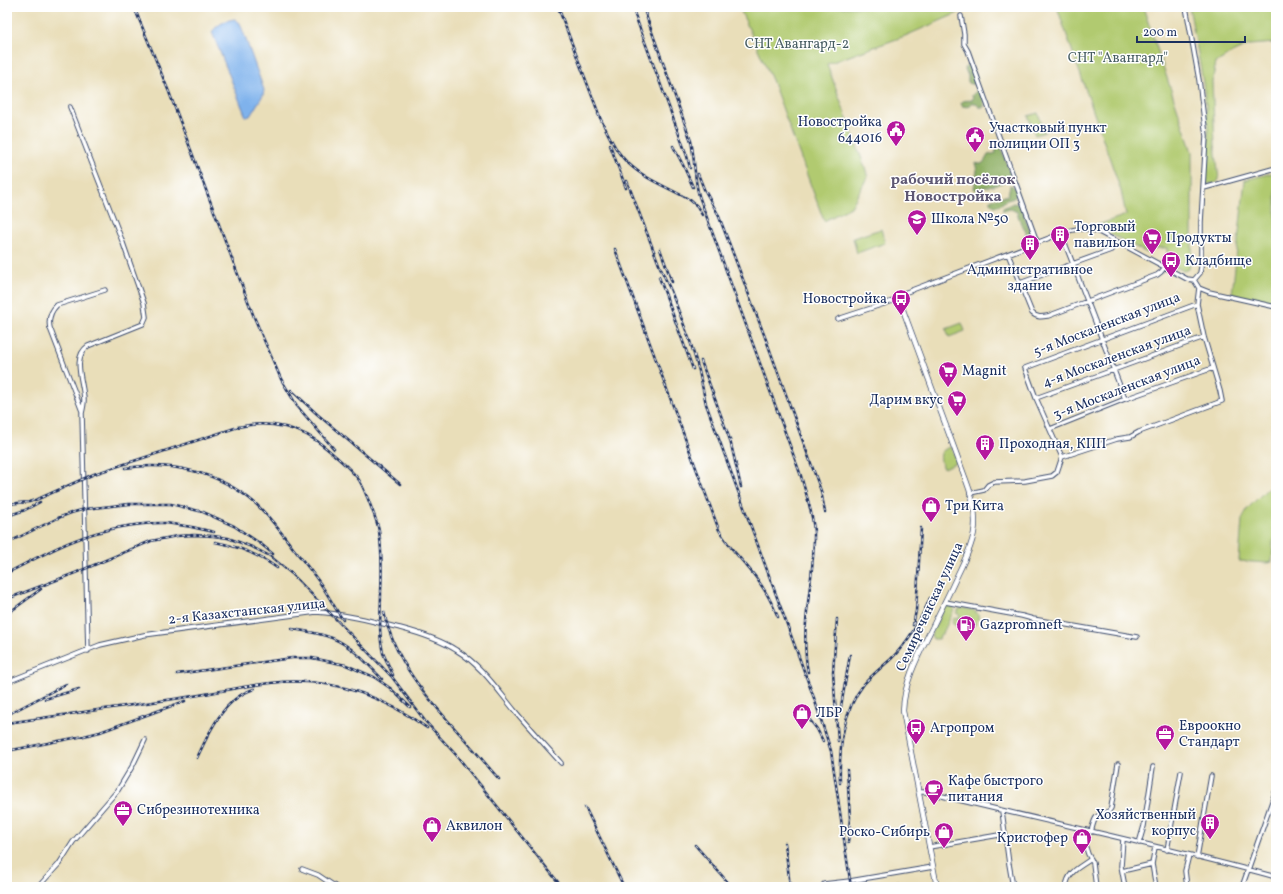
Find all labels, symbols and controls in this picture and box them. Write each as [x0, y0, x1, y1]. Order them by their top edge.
scale bar [1137, 18, 1245, 44]
text: 200 m [1143, 25, 1177, 41]
park label: СНТ Авангард-2 [745, 35, 849, 54]
park label: СНТ "Авангард" [1068, 49, 1168, 68]
place label: Новостройка 644016 [798, 113, 882, 148]
public building icon: Новостройка 644016 [885, 119, 907, 147]
place label: Участковый пункт полиции ОП 3 [989, 119, 1107, 154]
public building icon: Участковый пункт полиции ОП 3 [964, 125, 986, 153]
district label: рабочий посёлок Новостройка [891, 170, 1015, 208]
school or university icon: Школа №50 [906, 208, 928, 236]
place label: Школа №50 [931, 210, 1008, 229]
place label: Торговый павильон [1074, 218, 1136, 253]
building icon: Торговый павильон [1049, 224, 1071, 252]
supermarket icon: Продукты [1141, 227, 1163, 255]
place label: Продукты [1166, 229, 1232, 248]
building icon: Административное здание [1019, 233, 1041, 261]
bus stop icon: Кладбище [1160, 250, 1182, 278]
place label: Кладбище [1185, 252, 1252, 271]
place label: Административное здание [967, 261, 1093, 296]
bus stop icon: Новостройка [890, 288, 912, 316]
street label: 5-я Москаленская улица [1031, 288, 1183, 362]
place label: Новостройка [803, 290, 887, 309]
street label: 4-я Москаленская улица [1040, 321, 1194, 393]
street label: 3-я Москаленская улица [1051, 351, 1203, 425]
supermarket icon: Magnit [937, 360, 959, 388]
place label: Magnit [962, 362, 1007, 381]
supermarket icon: Дарим вкус [946, 389, 968, 417]
place label: Дарим вкус [869, 391, 943, 410]
building icon: Проходная, КПП [974, 433, 996, 461]
place label: Проходная, КПП [999, 435, 1106, 454]
shop icon: Три Кита [920, 495, 942, 523]
place label: Три Кита [945, 497, 1004, 516]
street label: Семиреченская улица [892, 539, 968, 675]
street label: 2-я Казахстанская улица [167, 594, 327, 630]
fuel station icon: Gazpromneft [955, 614, 977, 642]
place label: Gazpromneft [980, 616, 1063, 635]
shop icon: ЛБР [791, 702, 813, 730]
place label: ЛБР [816, 704, 842, 723]
bus stop icon: Агропром [905, 717, 927, 745]
place label: Евроокно Стандарт [1179, 717, 1241, 752]
place label: Агропром [930, 719, 995, 738]
office icon: Евроокно Стандарт [1154, 723, 1176, 751]
place label: Кафе быстрого питания [948, 772, 1043, 807]
cafe icon: Кафе быстрого питания [923, 778, 945, 806]
office icon: Сибрезинотехника [112, 799, 134, 827]
place label: Сибрезинотехника [137, 801, 260, 820]
place label: Хозяйственный корпус [1095, 806, 1196, 841]
building icon: Хозяйственный корпус [1199, 812, 1221, 840]
shop icon: Аквилон [421, 815, 443, 843]
place label: Аквилон [446, 817, 503, 836]
shop icon: Роско-Сибирь [933, 821, 955, 849]
place label: Роско-Сибирь [839, 823, 930, 842]
shop icon: Кристофер [1071, 827, 1093, 855]
place label: Кристофер [997, 829, 1068, 848]

